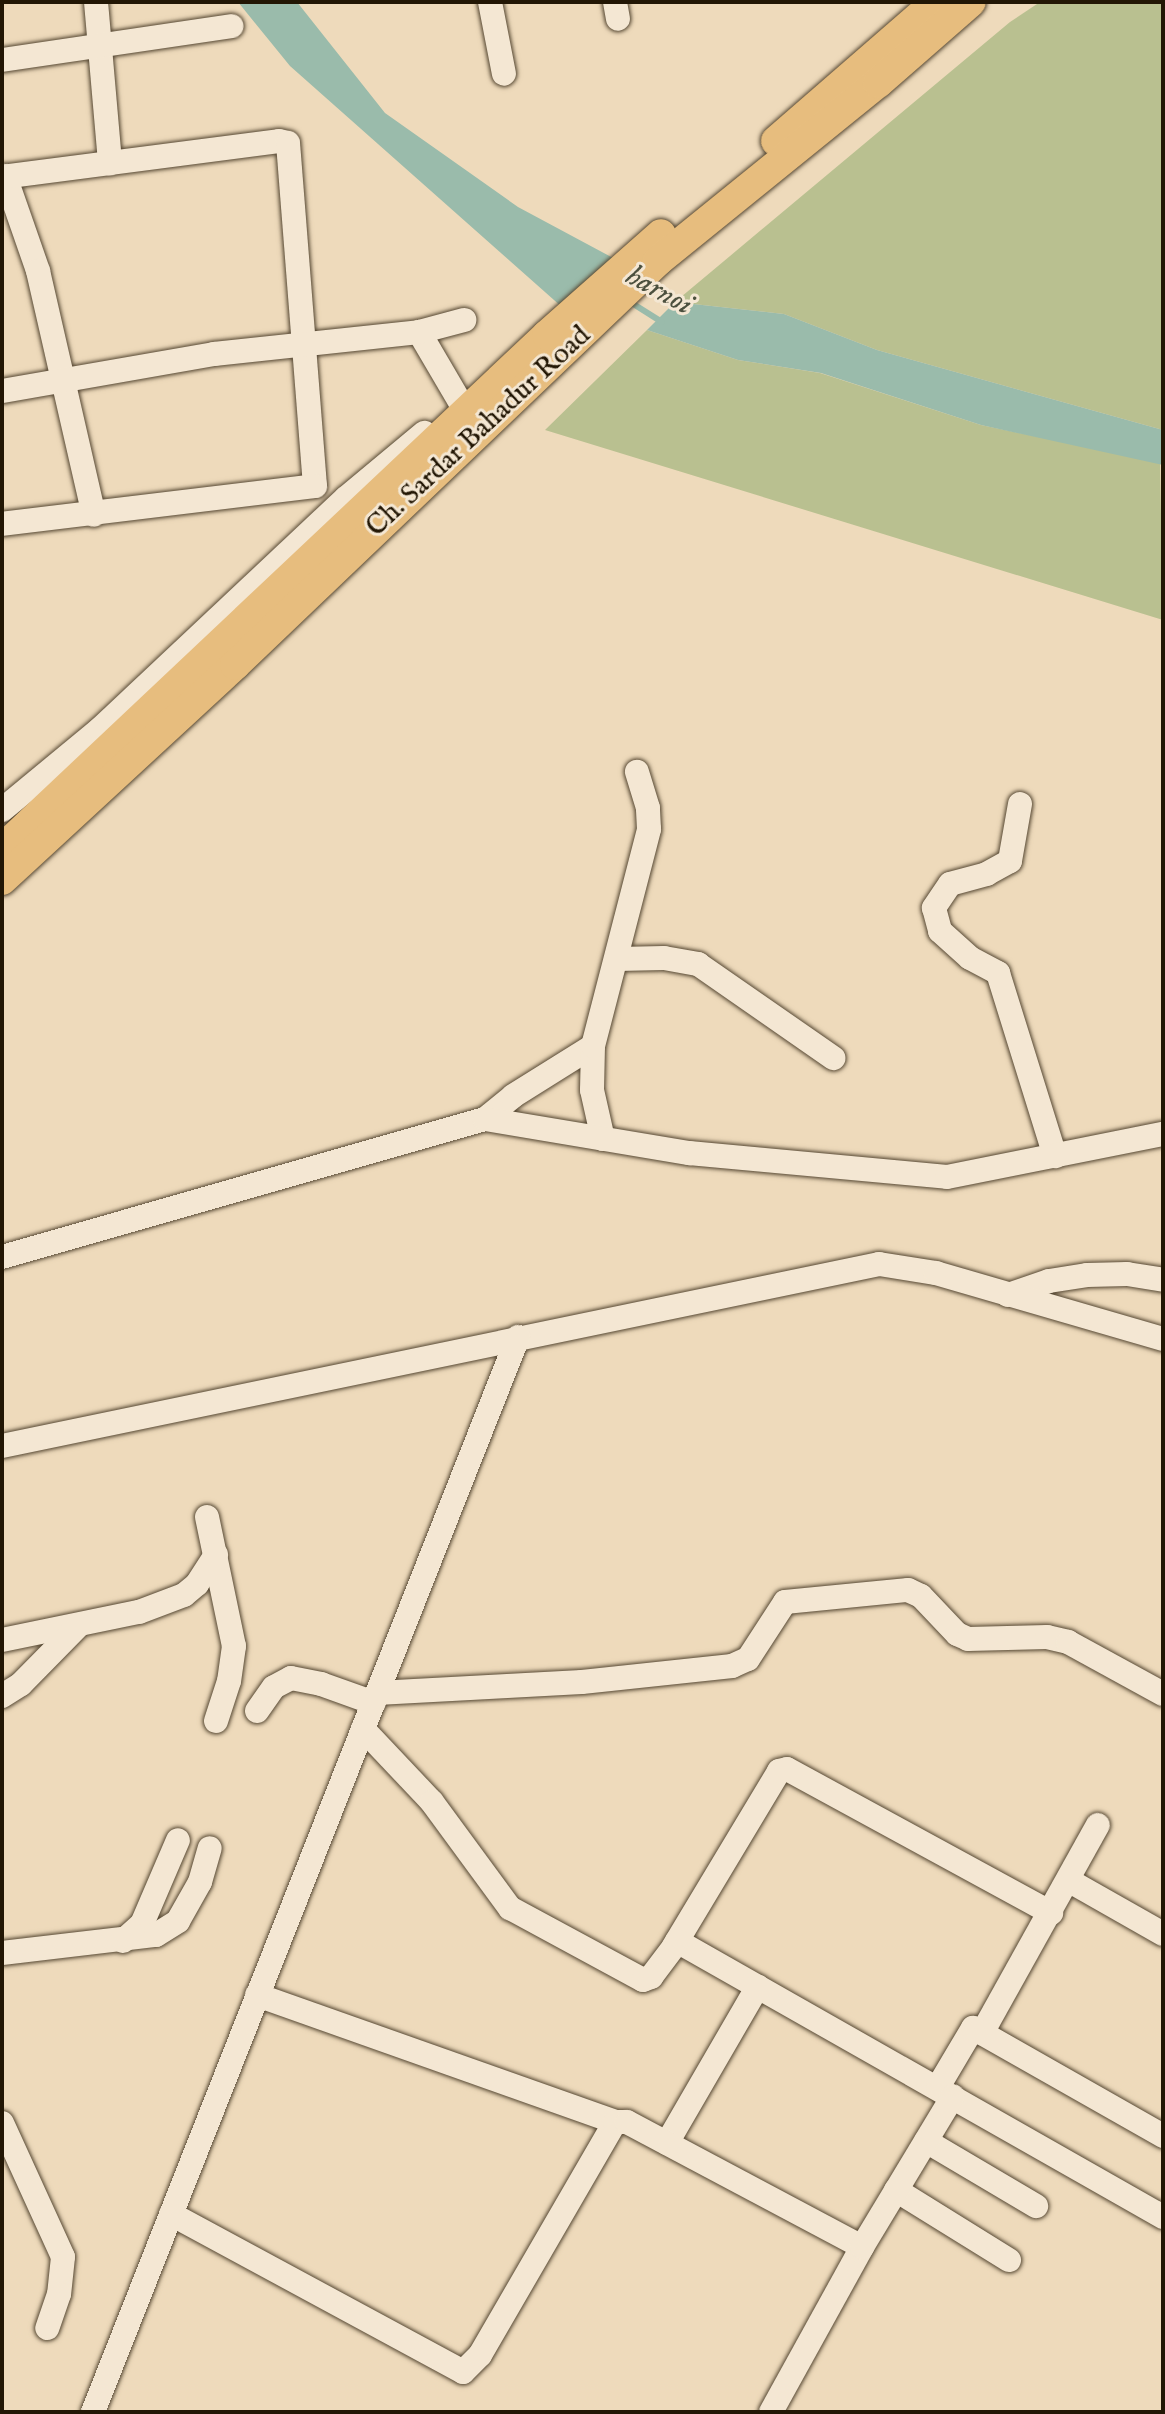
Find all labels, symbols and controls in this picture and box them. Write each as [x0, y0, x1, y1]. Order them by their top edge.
water label: harnoi [620, 258, 698, 324]
street label: Ch. Sardar Bahadur Road [360, 319, 598, 545]

